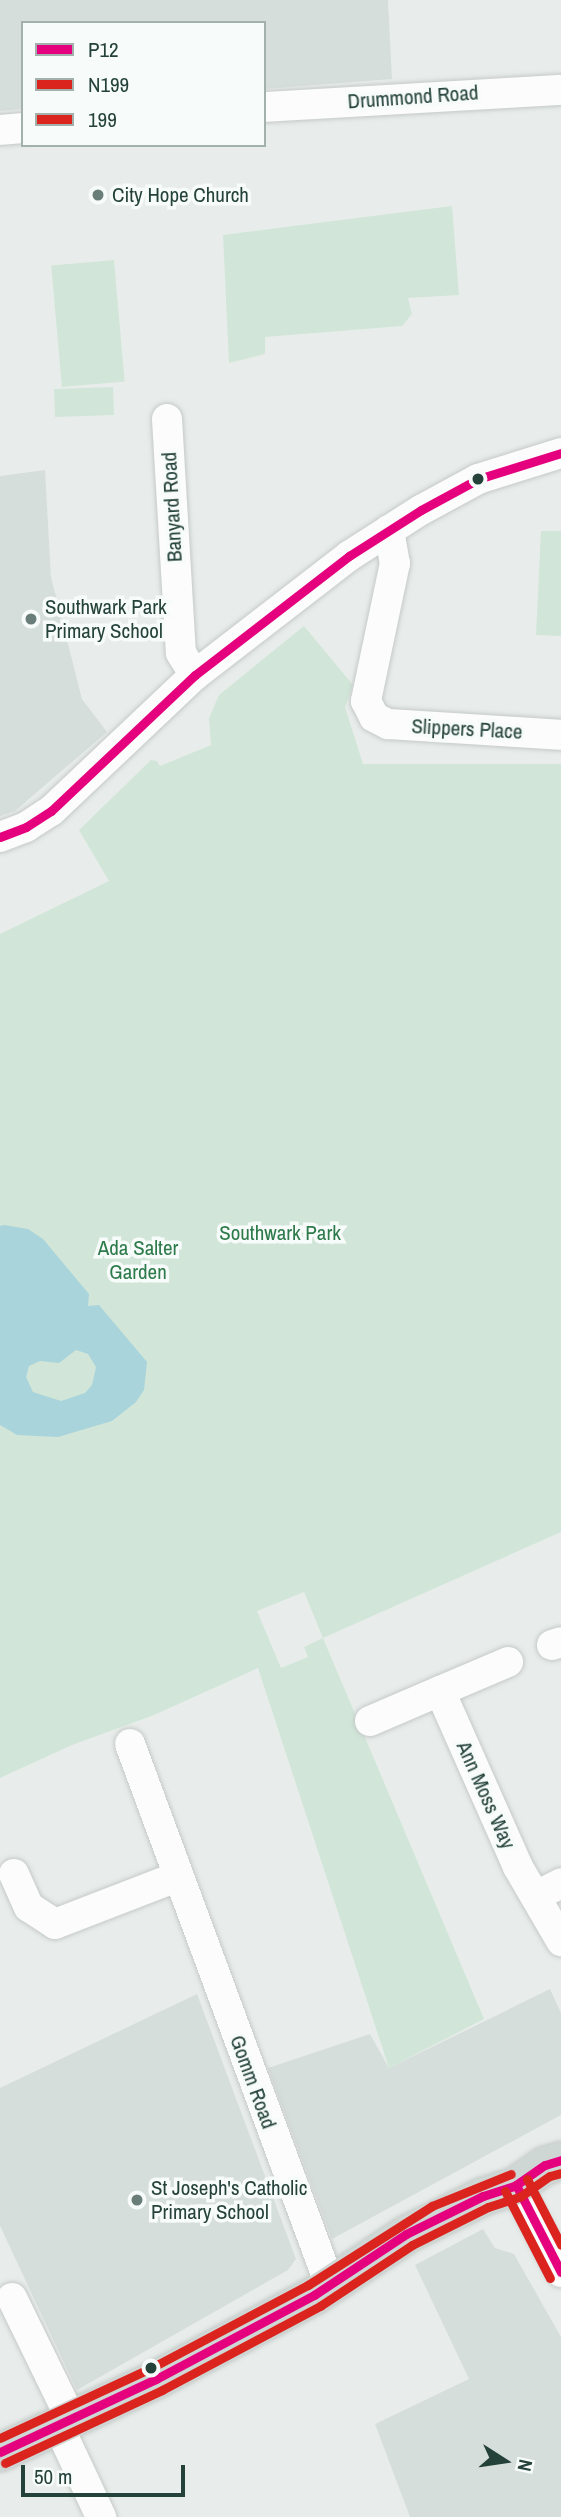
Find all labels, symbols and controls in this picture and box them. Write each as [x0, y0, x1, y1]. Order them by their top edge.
legend [21, 21, 266, 147]
text: P12 [88, 35, 119, 64]
text: N199 [88, 70, 129, 99]
street label: Drummond Road [347, 80, 479, 114]
text: 199 [88, 105, 117, 134]
place label: City Hope Church [112, 182, 249, 208]
marker: City Hope Church [90, 187, 106, 203]
street label: Banyard Road [157, 451, 187, 563]
unlabelled marker [471, 472, 485, 486]
place label: Southwark Park Primary School [45, 594, 167, 644]
marker: Southwark Park Primary School [23, 611, 39, 627]
street label: Slippers Place [411, 714, 523, 744]
park label: Southwark Park [219, 1220, 341, 1246]
park label: Ada Salter Garden [98, 1235, 178, 1285]
street label: Ann Moss Way [451, 1737, 521, 1853]
street label: Gomm Road [224, 2032, 282, 2132]
place label: St Joseph's Catholic Primary School [151, 2175, 307, 2225]
marker: St Joseph's Catholic Primary School [129, 2192, 145, 2208]
unlabelled marker [144, 2361, 158, 2375]
north arrow [470, 2426, 540, 2496]
scale bar [24, 2450, 189, 2494]
text: N [512, 2457, 539, 2474]
text: 50 m [34, 2462, 72, 2491]

